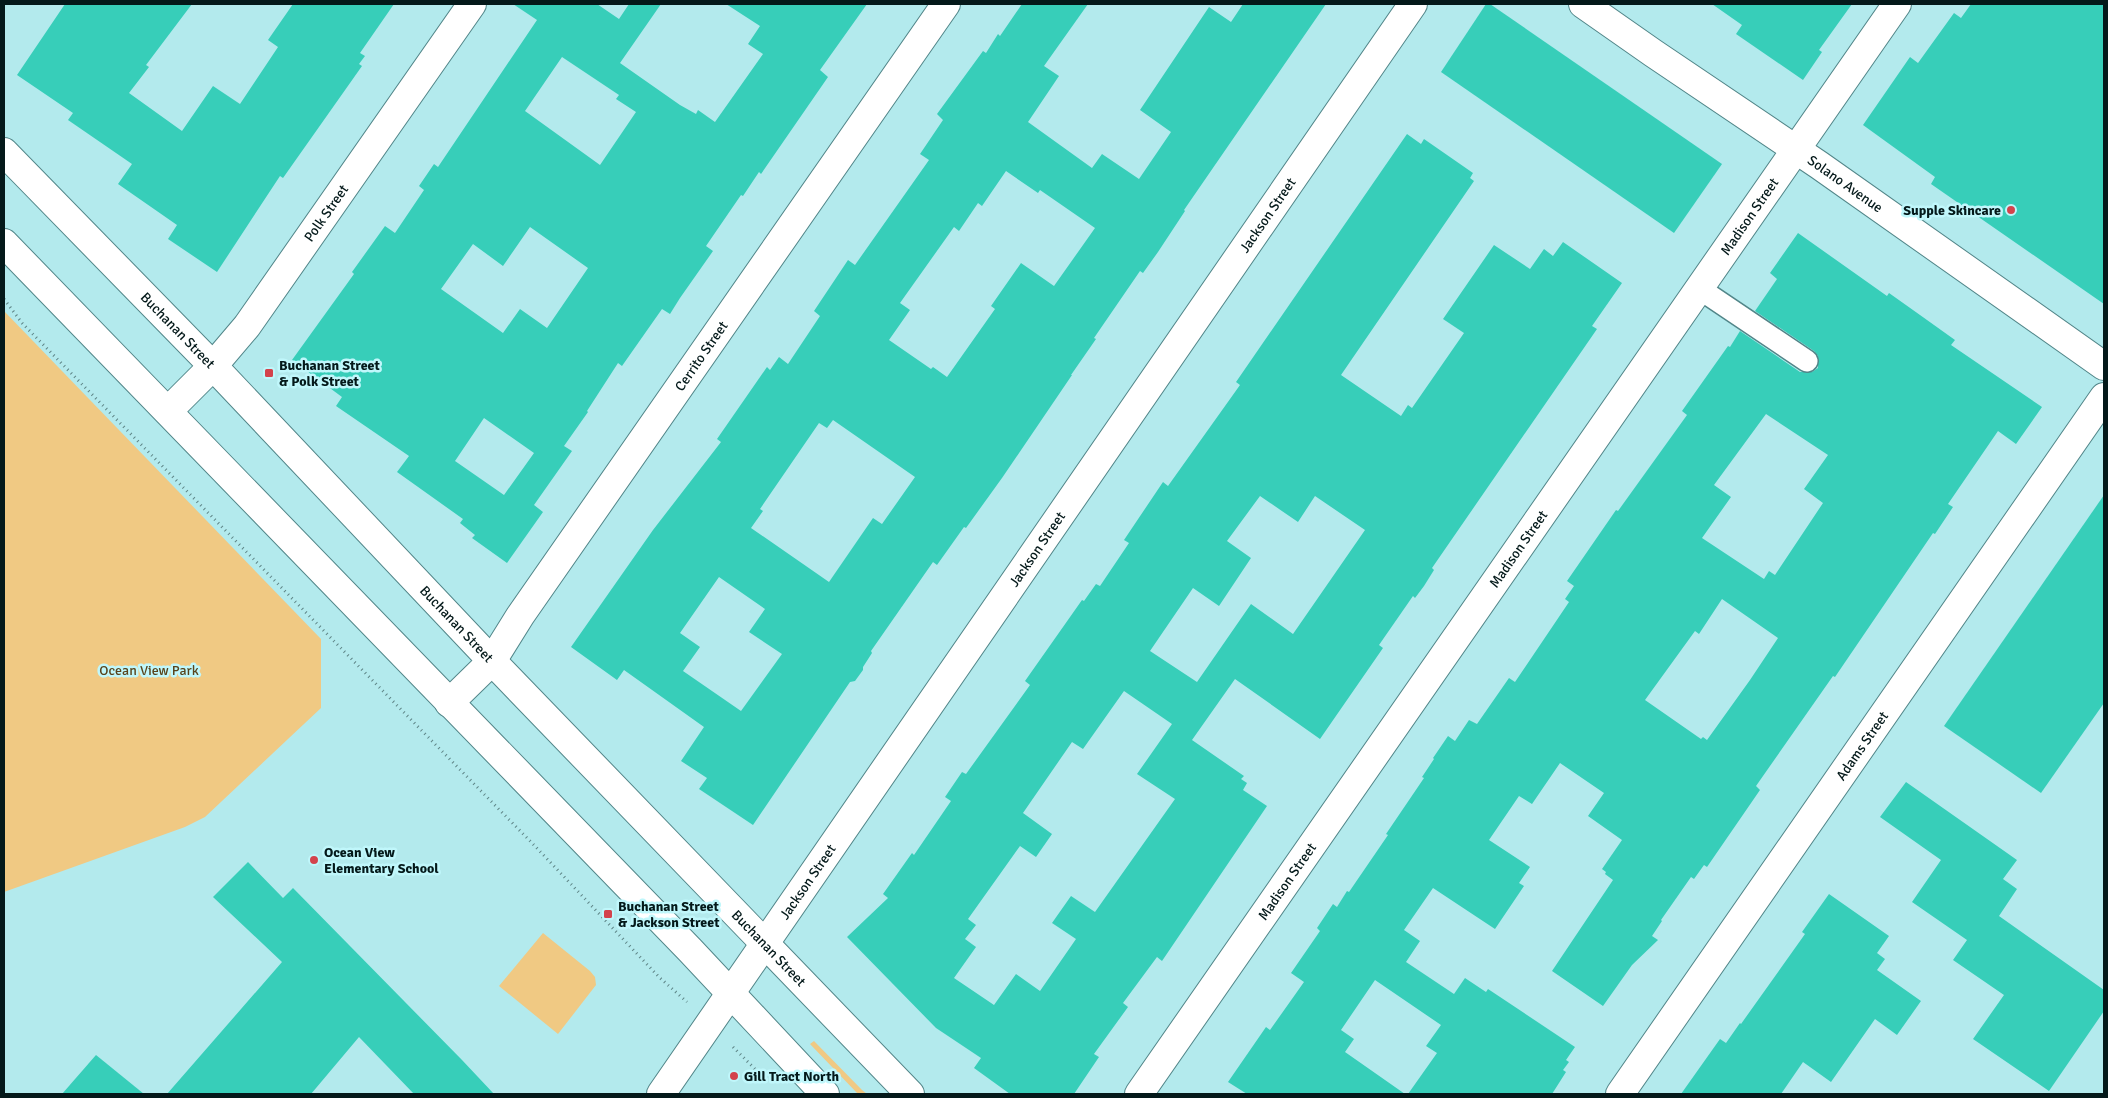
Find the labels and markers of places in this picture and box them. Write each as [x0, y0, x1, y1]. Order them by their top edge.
place label: Supple Skincare [1903, 202, 2001, 219]
marker: Supple Skincare [2005, 204, 2017, 216]
place label: Buchanan Street & Polk Street [279, 357, 381, 390]
marker: Buchanan Street & Polk Street [263, 367, 275, 379]
place label: Ocean View Elementary School [324, 844, 439, 877]
marker: Ocean View Elementary School [308, 854, 320, 866]
place label: Buchanan Street & Jackson Street [618, 898, 720, 931]
marker: Buchanan Street & Jackson Street [602, 908, 614, 920]
place label: Gill Tract North [744, 1068, 839, 1085]
marker: Gill Tract North [728, 1070, 740, 1082]

